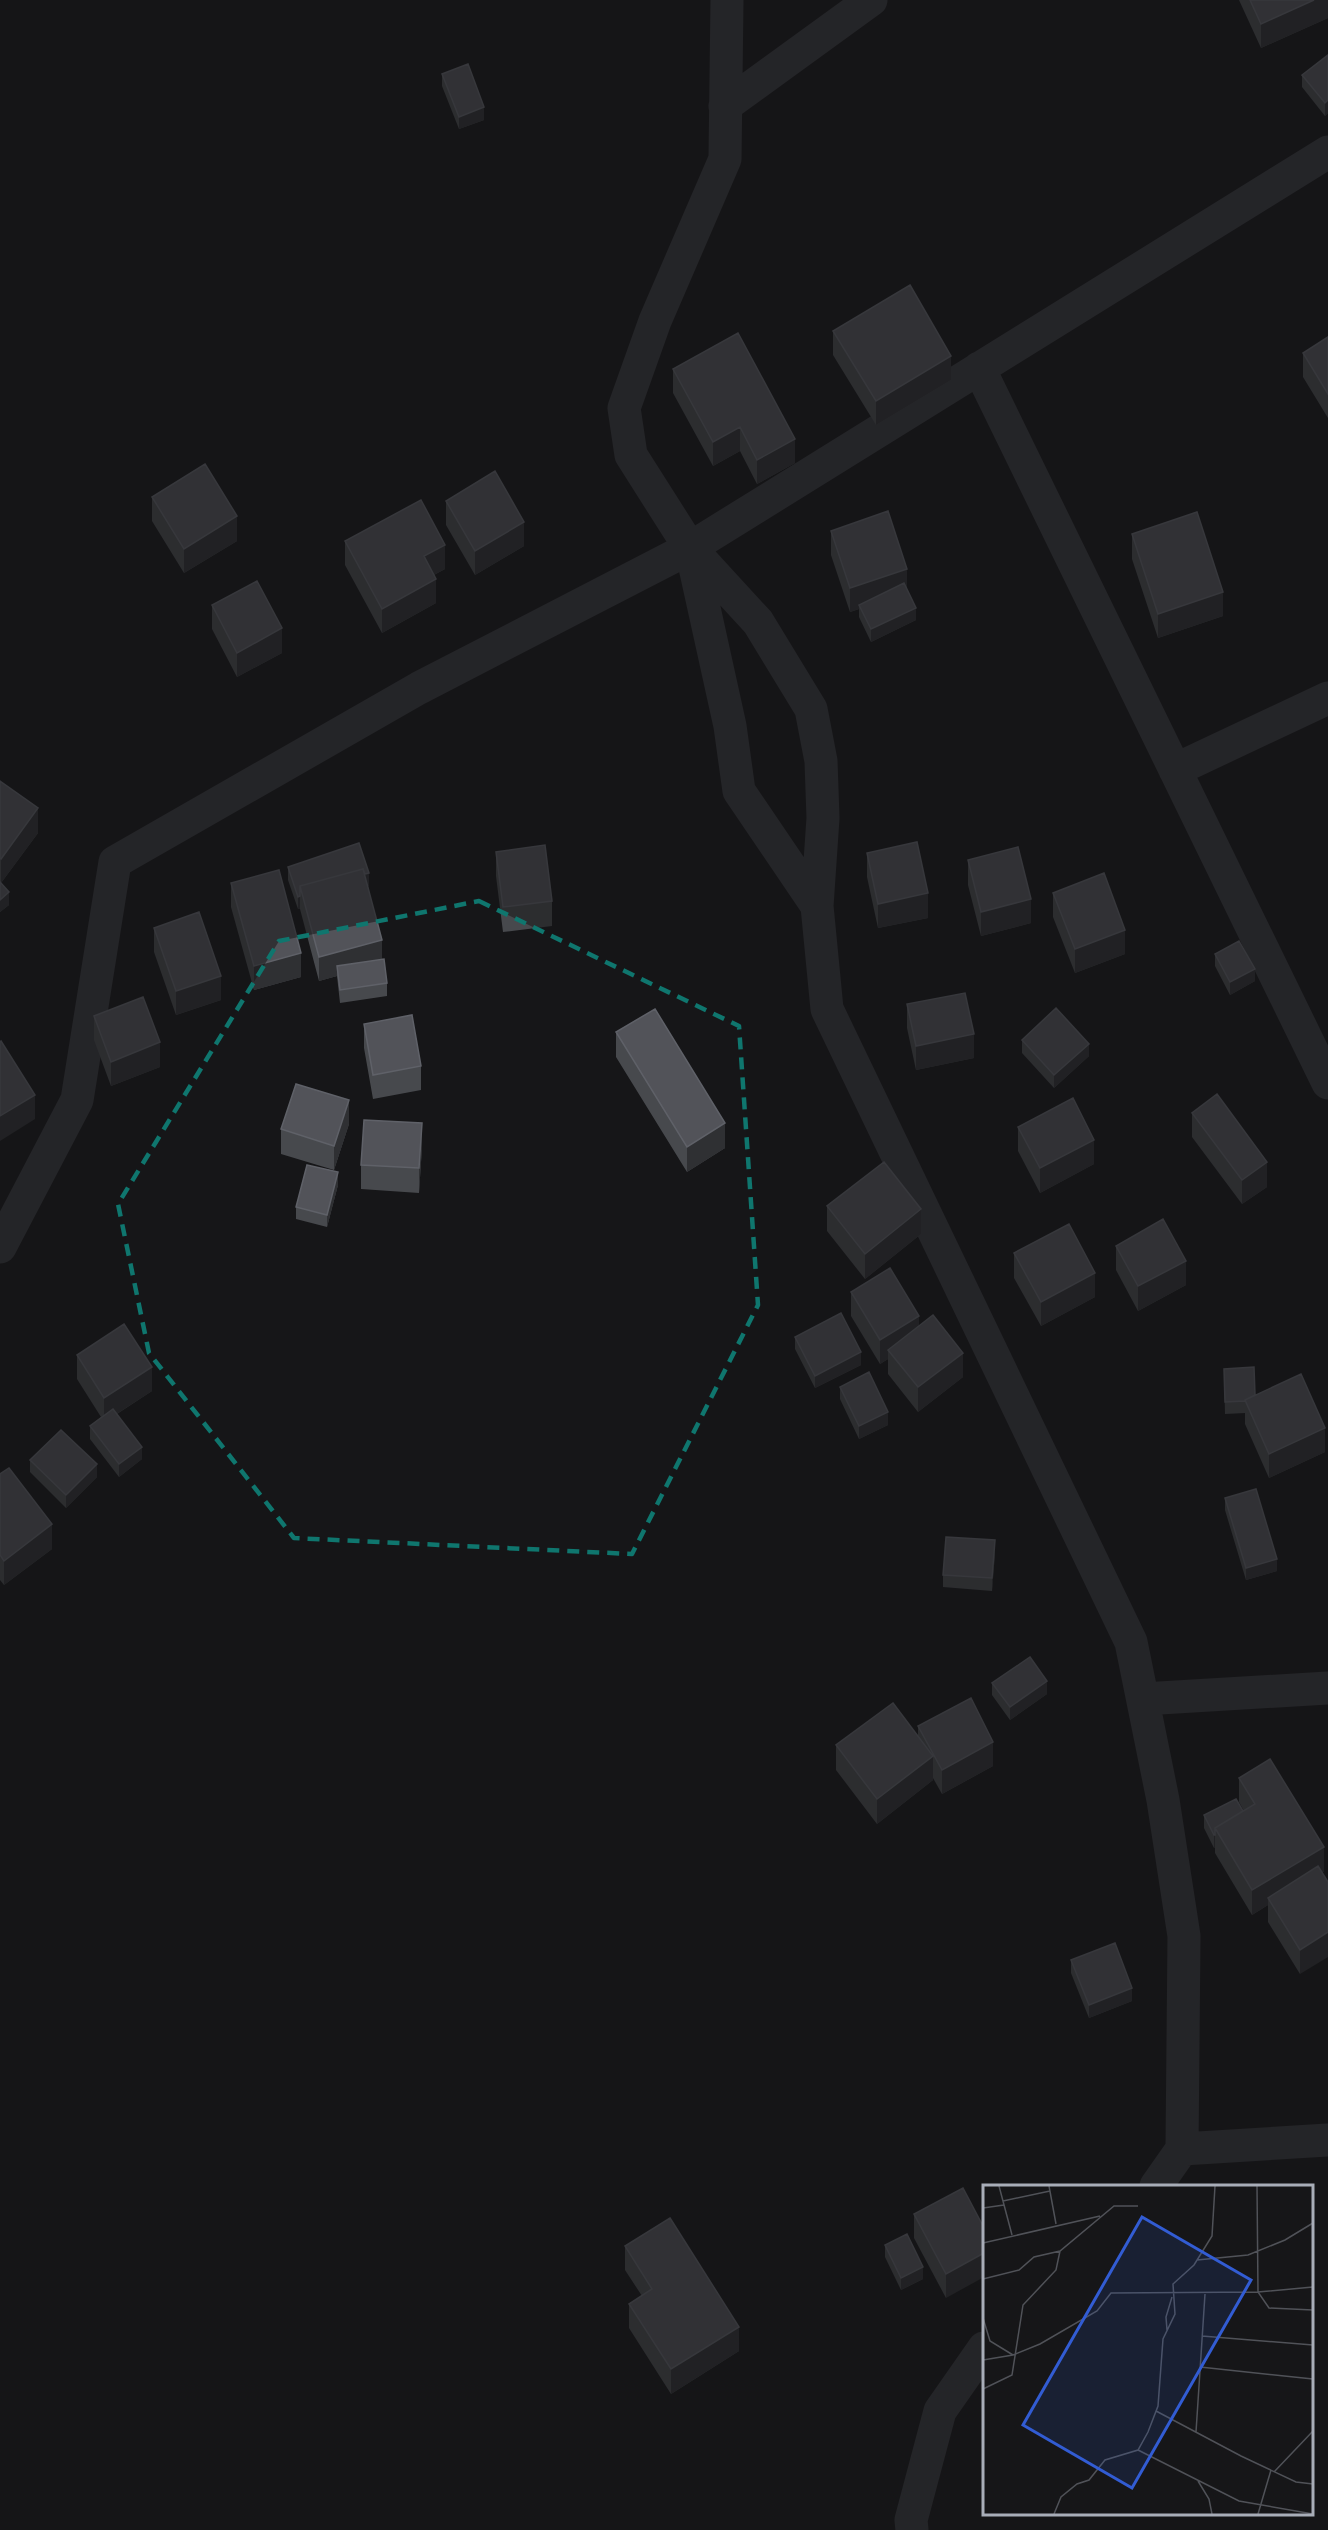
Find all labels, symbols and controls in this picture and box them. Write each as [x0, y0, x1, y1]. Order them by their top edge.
inset map [983, 2185, 1313, 2515]

